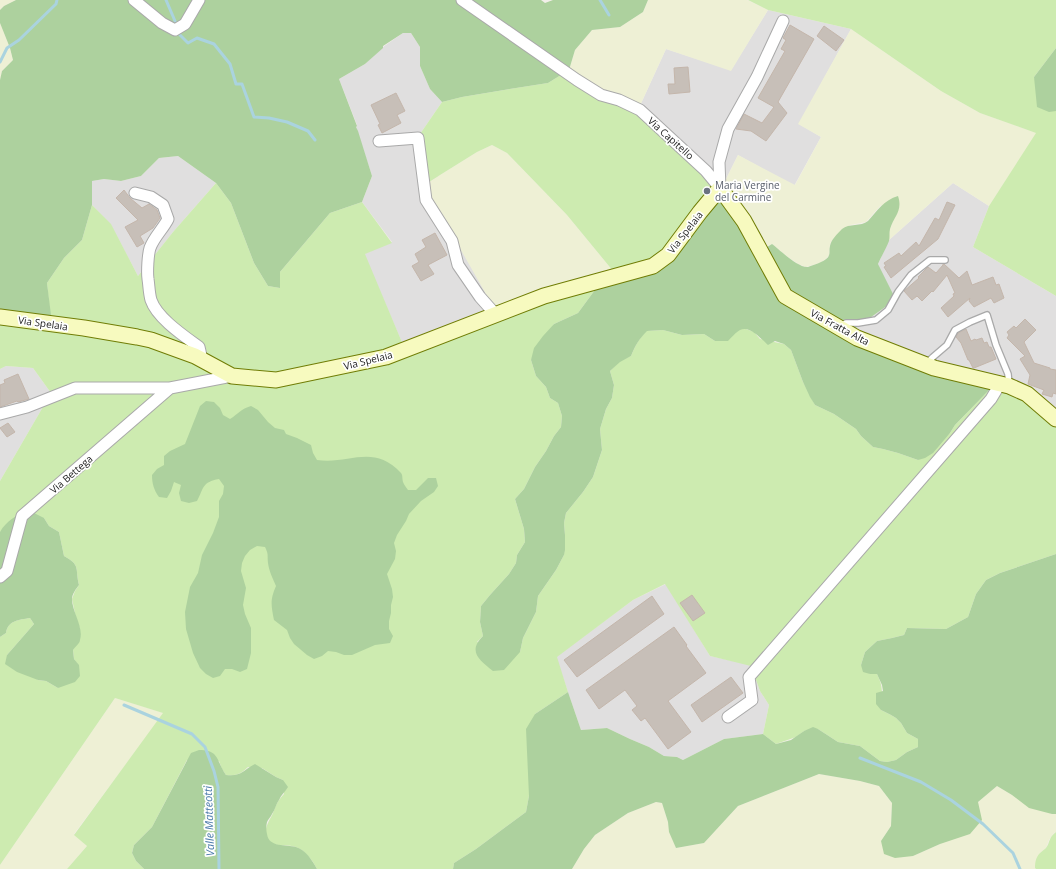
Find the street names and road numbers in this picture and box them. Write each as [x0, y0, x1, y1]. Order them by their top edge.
street label: Via Capitello [645, 114, 697, 162]
street label: Via Spelaia [664, 208, 706, 256]
street label: Via Fratta Alta [808, 306, 872, 348]
street label: Via Spelaia [17, 313, 69, 333]
street label: Via Spelaia [342, 347, 394, 373]
street label: Via Bettega [47, 452, 95, 496]

